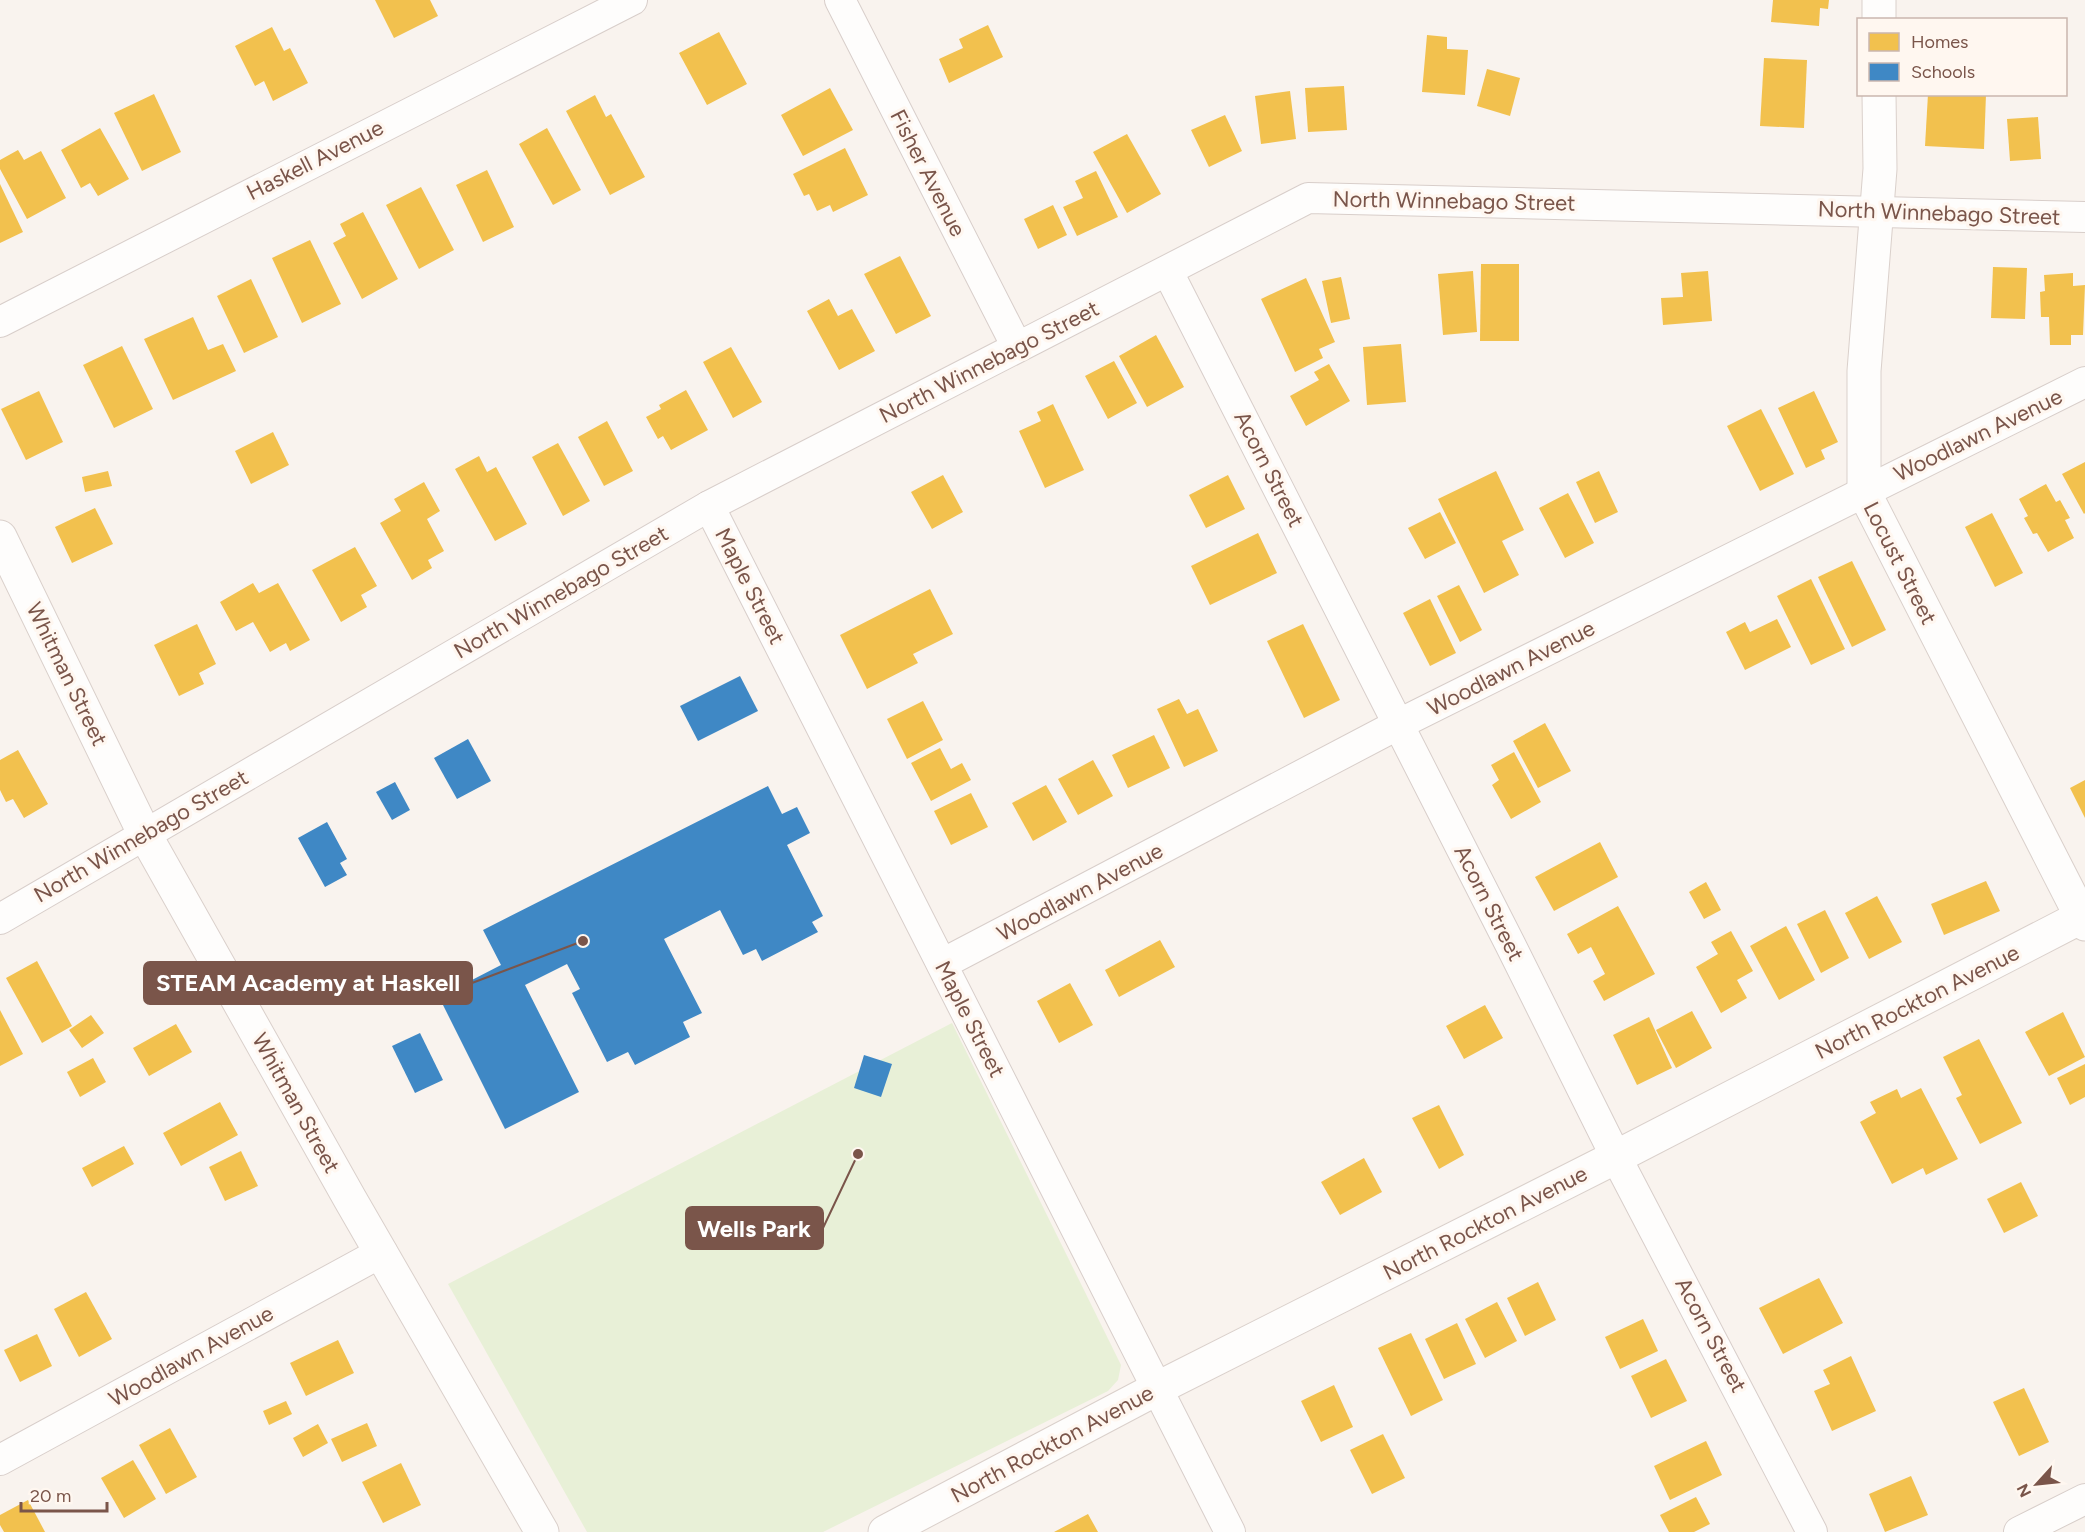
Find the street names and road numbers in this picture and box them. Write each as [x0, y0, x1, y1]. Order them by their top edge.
street label: Fisher Avenue [884, 105, 972, 241]
street label: Haskell Avenue [242, 114, 388, 206]
street label: North Winnebago Street [1332, 185, 1576, 217]
street label: North Winnebago Street [1817, 195, 2061, 231]
street label: North Winnebago Street [875, 295, 1103, 429]
street label: Woodlawn Avenue [1889, 383, 2067, 487]
street label: Acorn Street [1228, 407, 1310, 531]
street label: Locust Street [1858, 497, 1942, 629]
street label: North Winnebago Street [449, 520, 673, 664]
street label: Maple Street [709, 523, 791, 649]
street label: Whitman Street [21, 598, 113, 750]
street label: Woodlawn Avenue [1423, 614, 1599, 722]
street label: North Winnebago Street [29, 764, 253, 908]
street label: Woodlawn Avenue [992, 837, 1168, 947]
street label: Acorn Street [1448, 841, 1530, 965]
street label: North Rockton Avenue [1810, 939, 2024, 1065]
street label: Maple Street [929, 956, 1011, 1082]
street label: Whitman Street [246, 1028, 346, 1178]
street label: North Rockton Avenue [1378, 1160, 1592, 1286]
street label: Acorn Street [1669, 1273, 1753, 1397]
street label: Woodlawn Avenue [104, 1300, 278, 1412]
street label: North Rockton Avenue [946, 1379, 1158, 1509]

